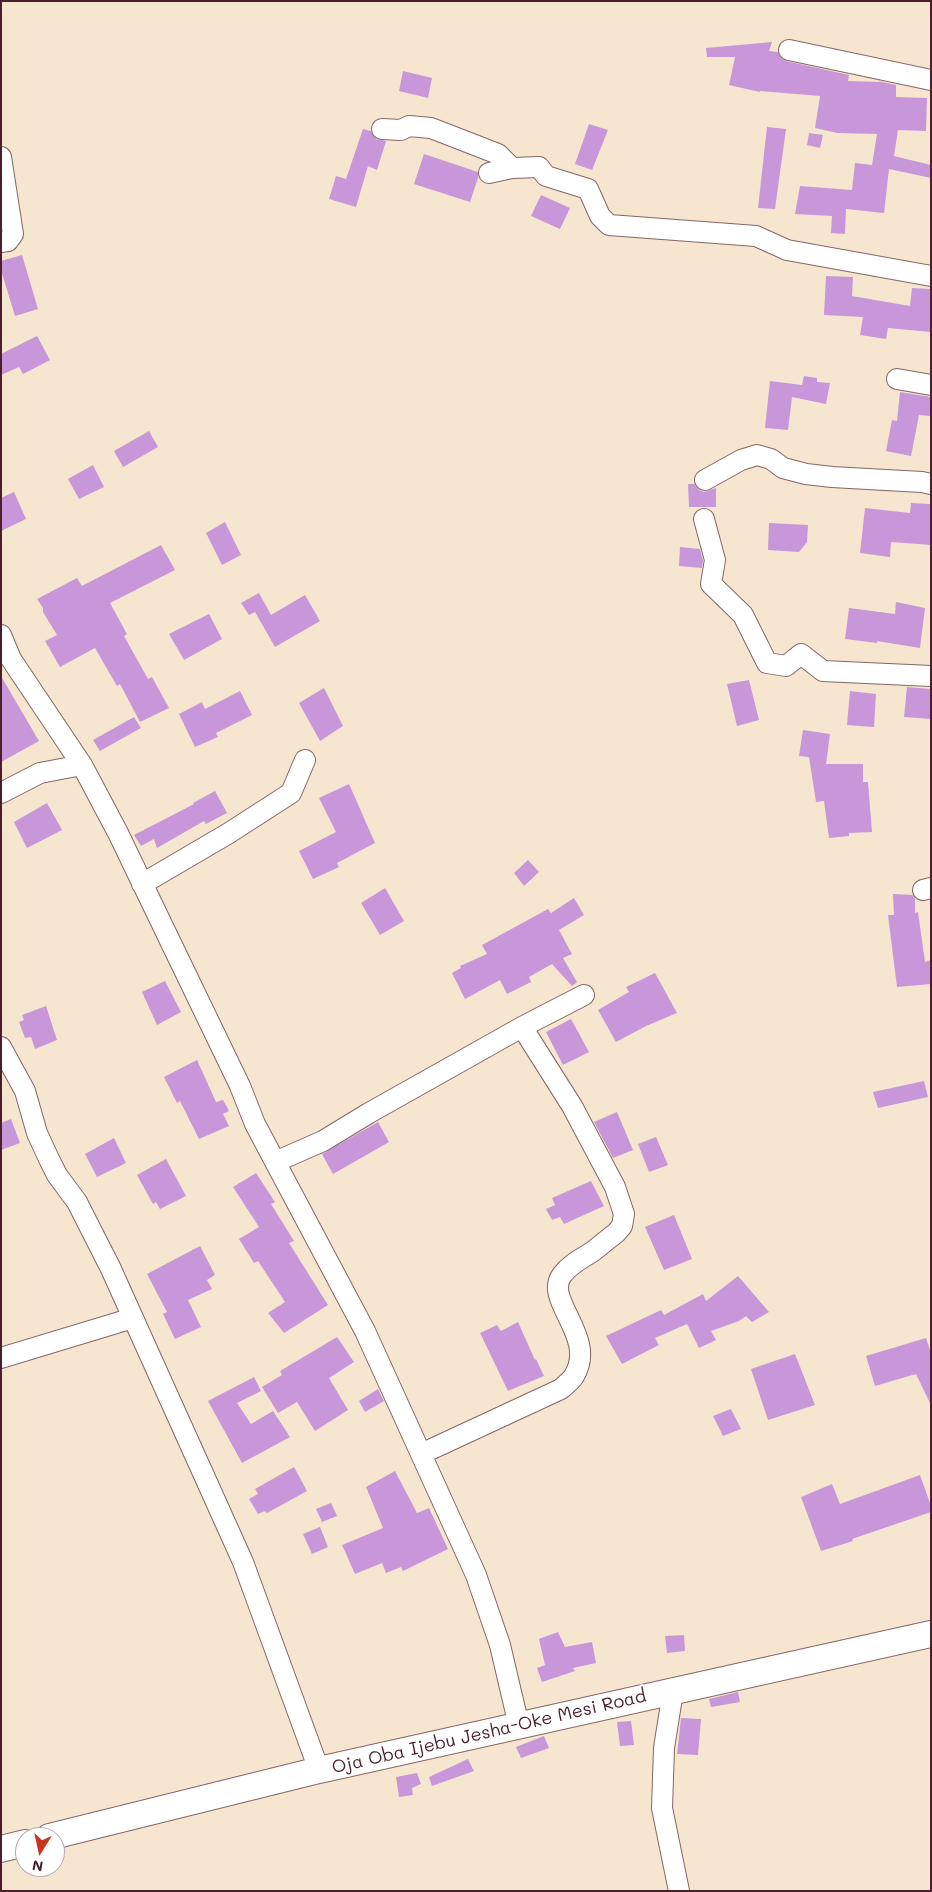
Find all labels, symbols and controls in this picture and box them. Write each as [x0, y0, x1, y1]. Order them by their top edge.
street label: Oja Oba Ijebu Jesha-Oke Mesi Road [330, 1685, 648, 1779]
north arrow [15, 1827, 65, 1877]
text: N [31, 1856, 44, 1877]

